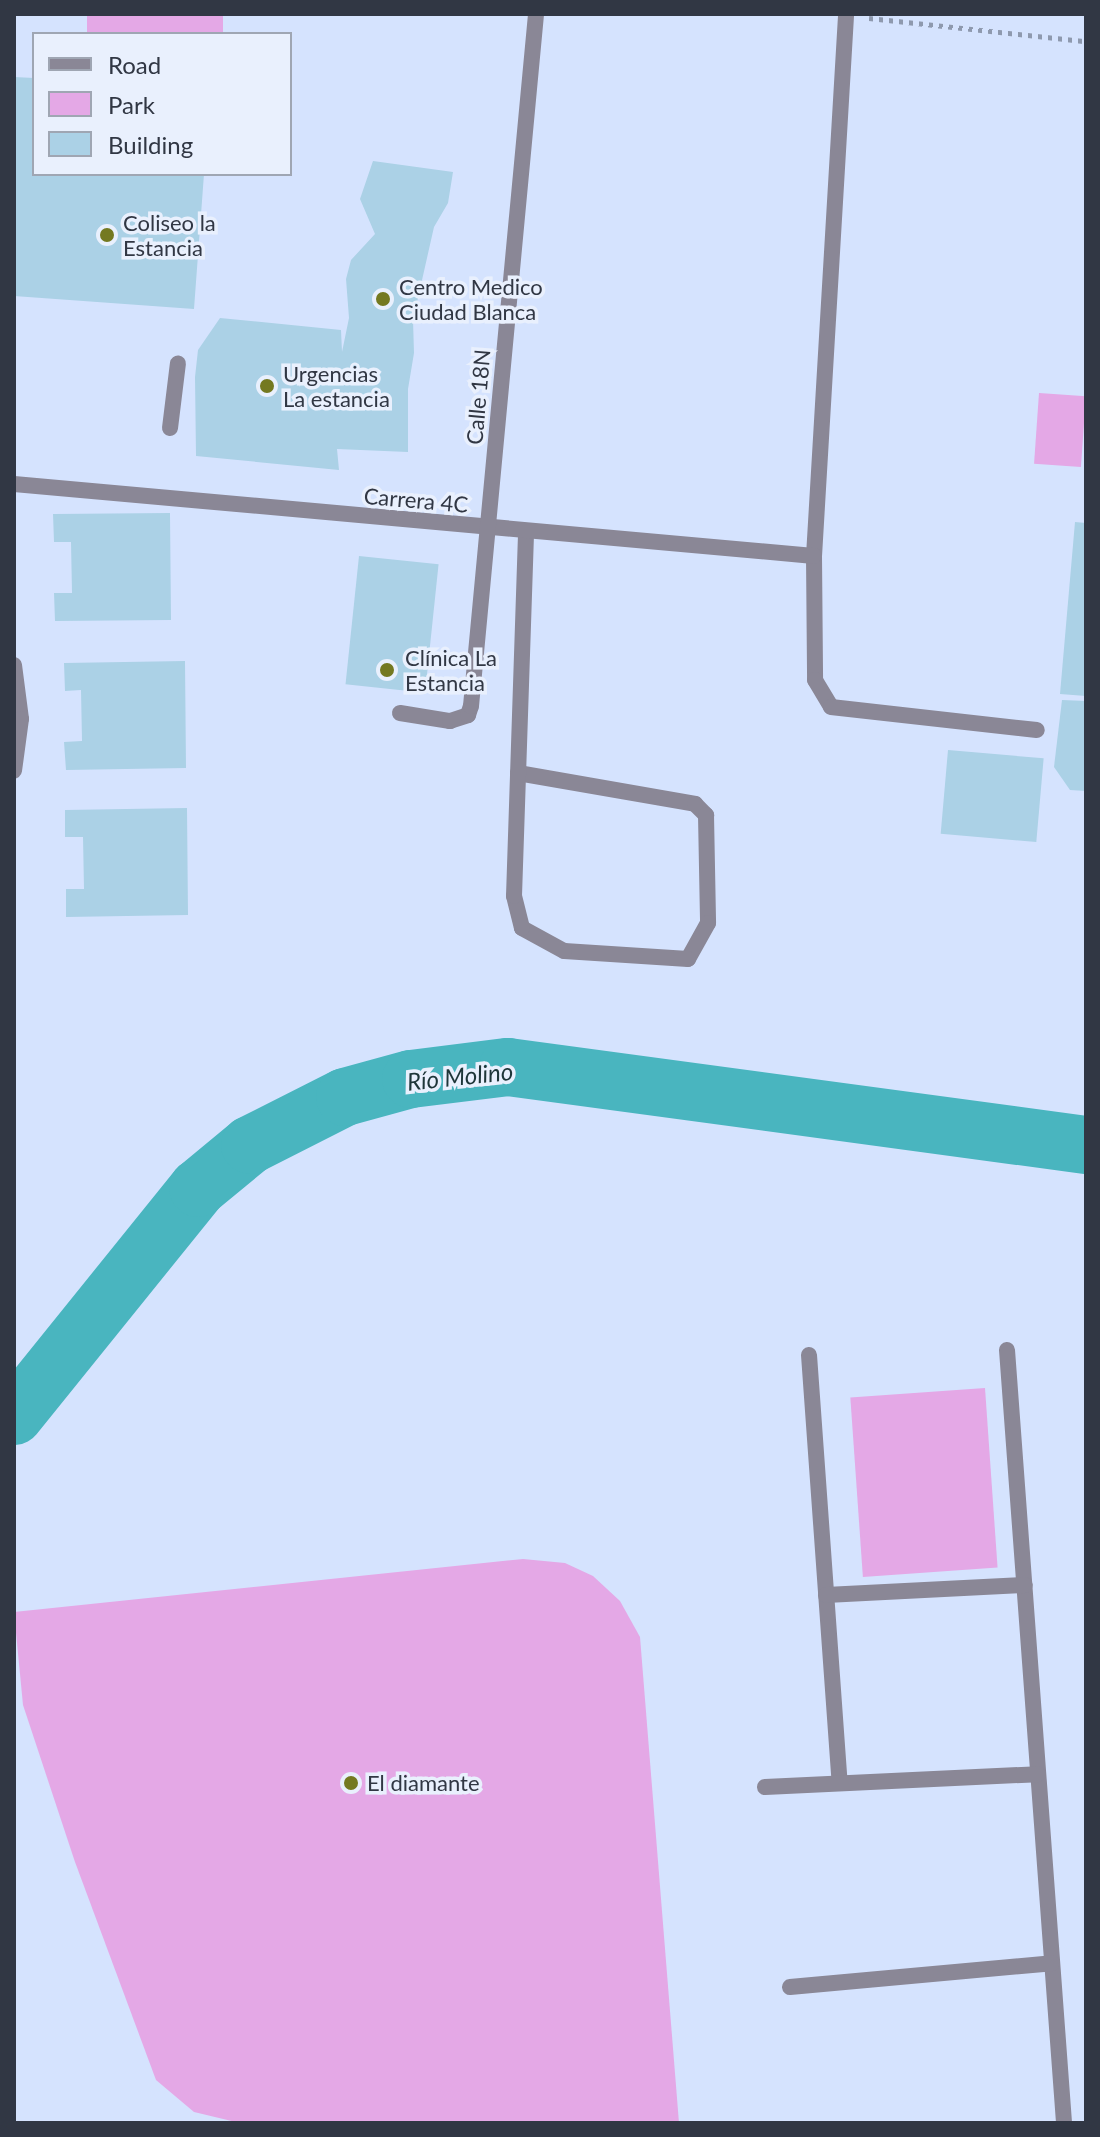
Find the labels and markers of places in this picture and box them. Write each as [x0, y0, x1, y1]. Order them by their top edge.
place label: Coliseo la Estancia [123, 209, 216, 260]
marker: Coliseo la Estancia [98, 226, 116, 244]
place label: Centro Medico Ciudad Blanca [399, 273, 543, 324]
marker: Centro Medico Ciudad Blanca [374, 290, 392, 308]
place label: Urgencias La estancia [283, 360, 390, 412]
marker: Urgencias La estancia [258, 377, 276, 395]
place label: Clínica La Estancia [405, 644, 497, 696]
marker: Clínica La Estancia [376, 659, 398, 681]
place label: El diamante [367, 1770, 480, 1796]
marker: El diamante [342, 1774, 360, 1792]

